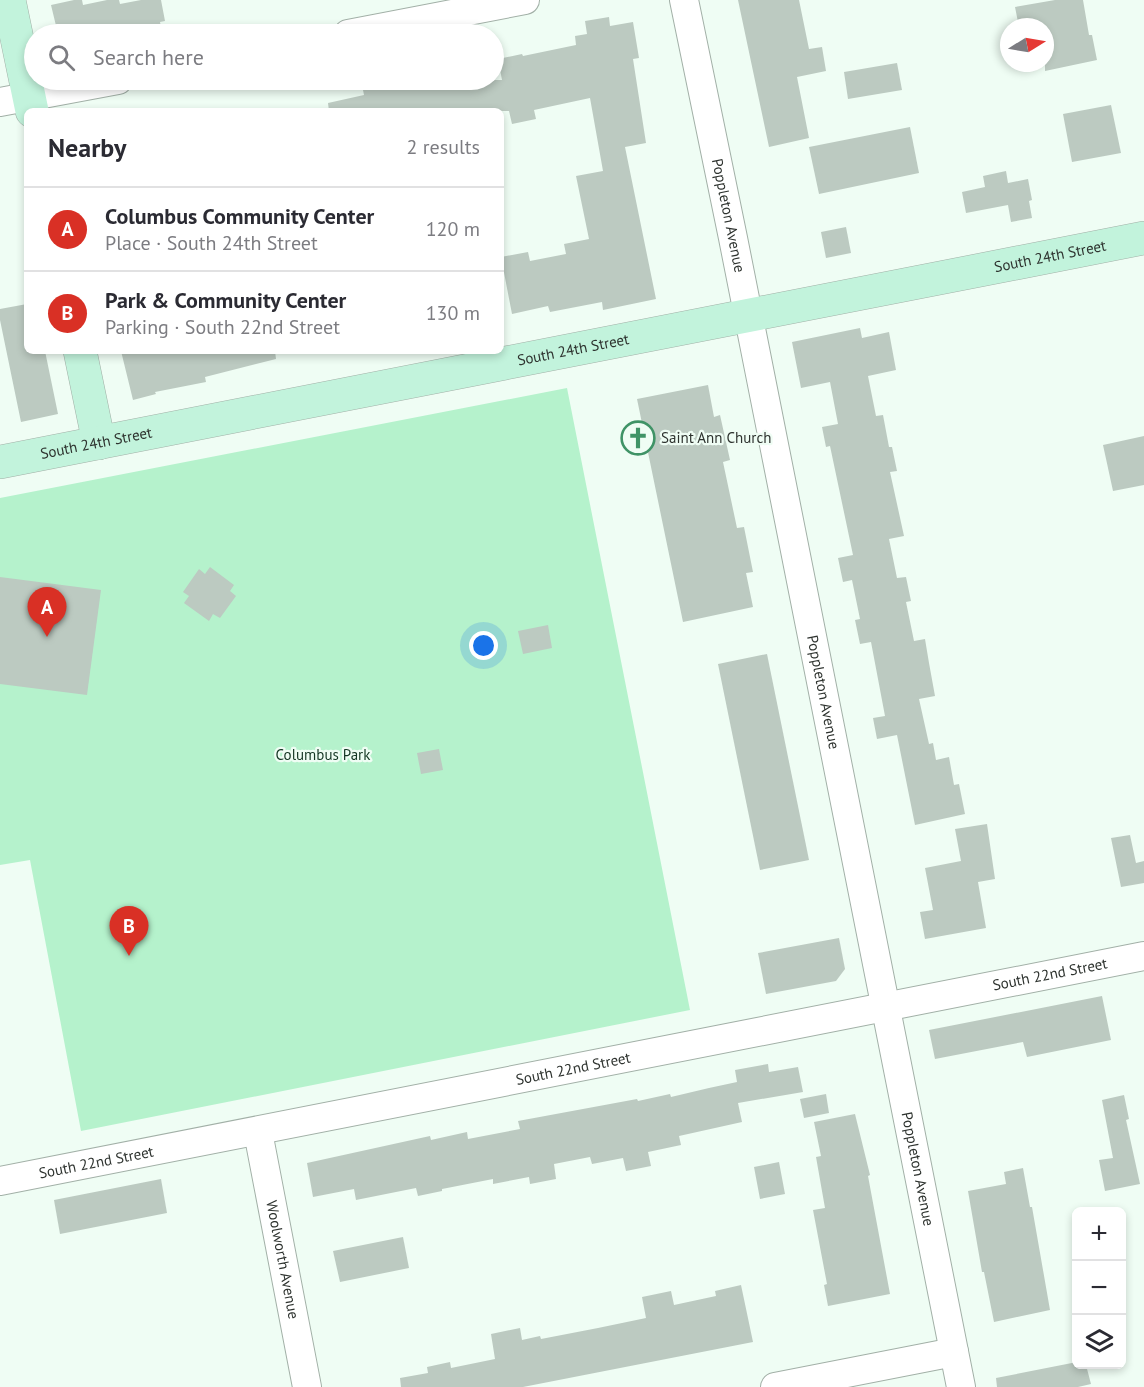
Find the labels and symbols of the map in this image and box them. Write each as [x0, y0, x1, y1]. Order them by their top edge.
north arrow [1000, 18, 1054, 72]
street label: Poppleton Avenue [708, 157, 750, 274]
street label: South 24th Street [992, 236, 1107, 276]
street label: South 24th Street [516, 329, 631, 370]
church icon: Saint Ann Church [620, 420, 656, 456]
street label: South 24th Street [39, 422, 154, 463]
place label: Saint Ann Church [661, 428, 771, 447]
pin: A [28, 588, 66, 637]
your location [469, 631, 498, 660]
street label: Poppleton Avenue [803, 633, 844, 751]
park label: Columbus Park [276, 745, 371, 764]
pin: B [110, 906, 148, 956]
street label: South 22nd Street [991, 953, 1109, 994]
street label: South 22nd Street [514, 1048, 632, 1089]
street label: Poppleton Avenue [898, 1110, 939, 1227]
street label: South 22nd Street [37, 1142, 155, 1182]
street label: Woolworth Avenue [262, 1199, 304, 1321]

